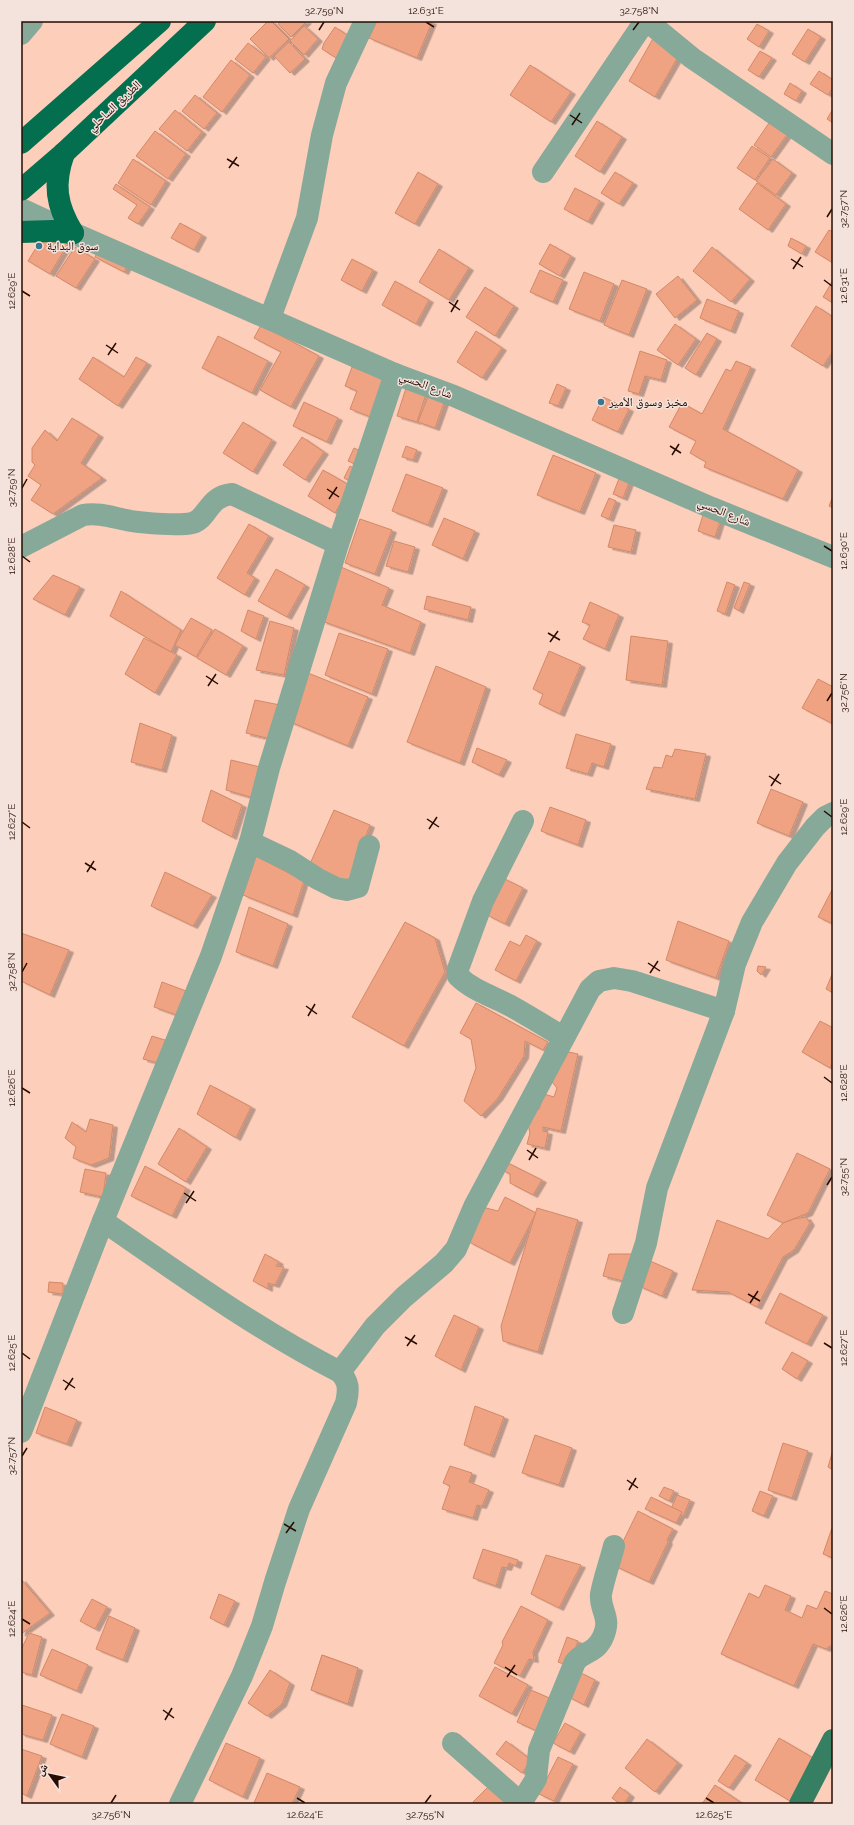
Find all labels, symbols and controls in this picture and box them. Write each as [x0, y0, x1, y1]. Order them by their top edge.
text: 32.759°N [305, 5, 343, 16]
text: 12.631°E [408, 5, 444, 16]
text: 32.758°N [619, 5, 659, 16]
street label: الطريق الساحلي [84, 78, 146, 136]
text: 32.757°N [838, 190, 849, 228]
place label: سوق البداية [47, 239, 98, 253]
marker: سوق البداية [34, 241, 44, 251]
text: 12.631°E [838, 268, 849, 304]
text: 12.629°E [6, 273, 17, 309]
street label: شارع الحسي [397, 369, 454, 404]
place label: مخبز وسوق الأمير [608, 395, 688, 409]
marker: مخبز وسوق الأمير [596, 397, 606, 407]
text: 32.759°N [6, 469, 17, 507]
street label: شارع الحسي [695, 495, 752, 532]
text: 12.630°E [838, 532, 849, 570]
text: 12.628°E [6, 537, 17, 575]
text: 32.756°N [838, 673, 849, 713]
text: 12.629°E [838, 799, 849, 835]
text: 12.627°E [6, 804, 17, 840]
text: 32.758°N [6, 952, 17, 992]
text: 12.628°E [838, 1064, 849, 1102]
text: 12.626°E [6, 1069, 17, 1107]
text: 32.755°N [838, 1158, 849, 1196]
text: 12.627°E [838, 1330, 849, 1366]
text: 12.625°E [6, 1335, 17, 1371]
text: 32.757°N [6, 1437, 17, 1475]
text: 12.626°E [838, 1595, 849, 1633]
text: 12.624°E [6, 1601, 17, 1637]
north arrow [30, 1755, 70, 1795]
text: ش [33, 1761, 52, 1779]
text: 32.756°N [91, 1809, 131, 1820]
text: 12.624°E [287, 1809, 323, 1820]
text: 32.755°N [406, 1809, 444, 1820]
text: 12.625°E [696, 1809, 732, 1820]

